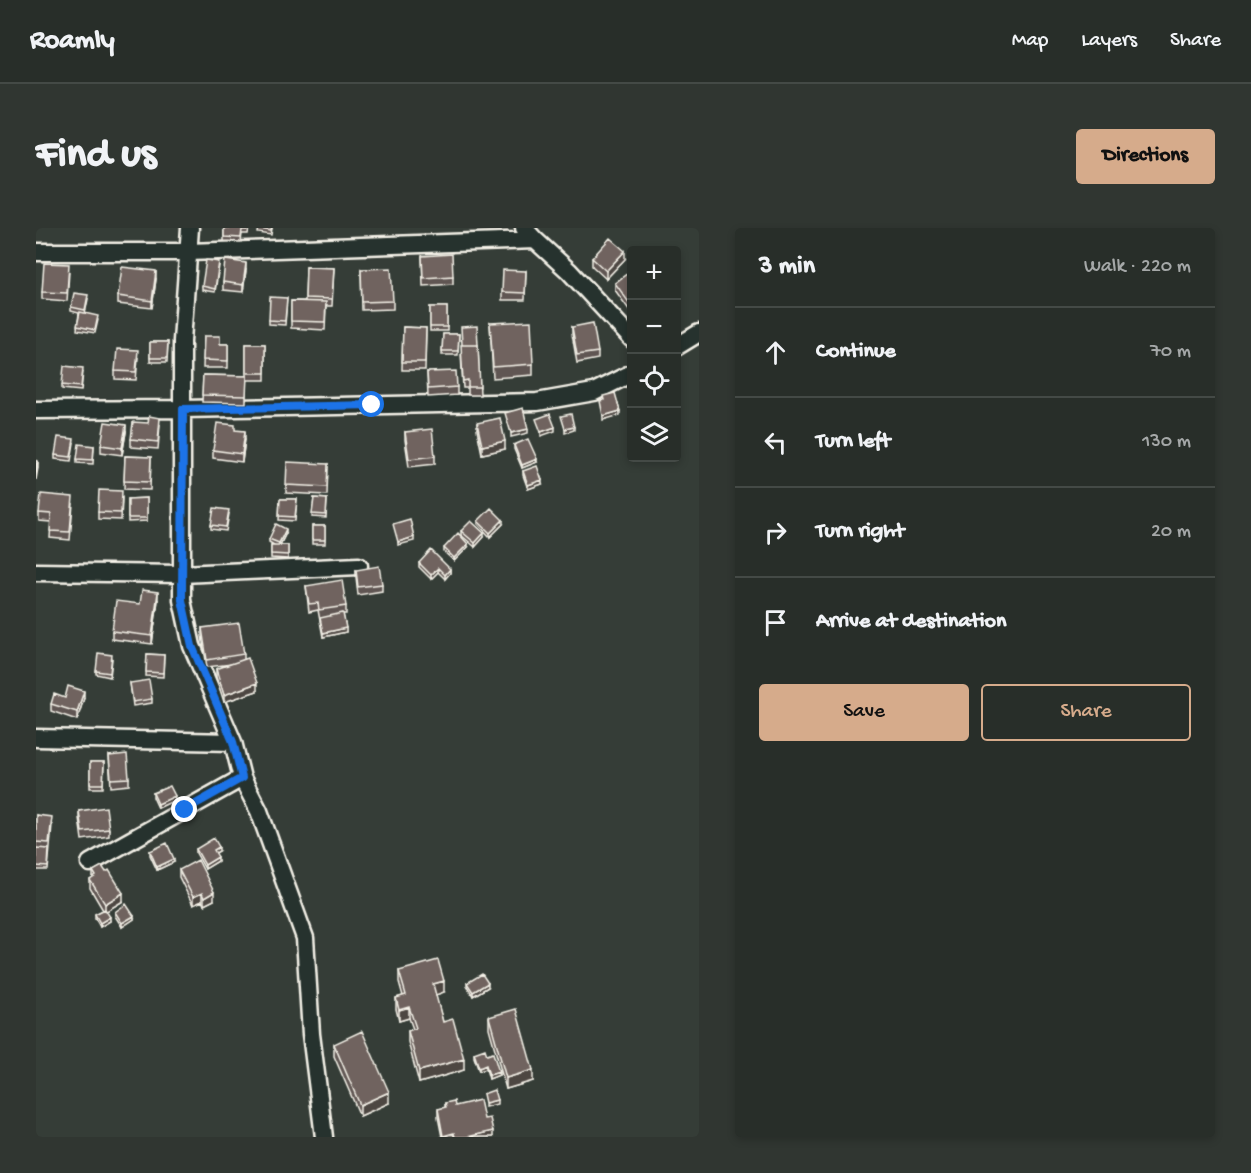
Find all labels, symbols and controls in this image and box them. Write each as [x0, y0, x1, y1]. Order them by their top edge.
text: Roamly [30, 25, 115, 58]
text: Map [1012, 29, 1048, 54]
text: Layers [1081, 29, 1137, 54]
text: Share [1170, 29, 1221, 54]
button: Directions [1076, 129, 1215, 184]
text: Find us [36, 132, 156, 181]
map controls [627, 246, 681, 462]
button: + [627, 246, 681, 300]
text: 3 min [759, 252, 815, 283]
text: Walk · 220 m [1084, 256, 1191, 279]
button: − [627, 300, 681, 354]
icon: ahead [759, 336, 792, 369]
text: Continue [816, 339, 896, 365]
text: 70 m [1150, 341, 1191, 364]
button: locate [627, 354, 681, 408]
route start [358, 391, 384, 417]
button: layers [627, 408, 681, 462]
icon: left [759, 426, 792, 459]
text: Turn left [816, 429, 890, 455]
text: 130 m [1142, 431, 1191, 454]
icon: right [759, 516, 792, 549]
text: Turn right [816, 519, 904, 545]
text: 20 m [1151, 521, 1191, 544]
icon: arrive [759, 606, 792, 639]
text: Arrive at destination [816, 609, 1006, 635]
button: Save [759, 684, 969, 741]
button: Share [981, 684, 1191, 741]
route end [171, 796, 197, 822]

